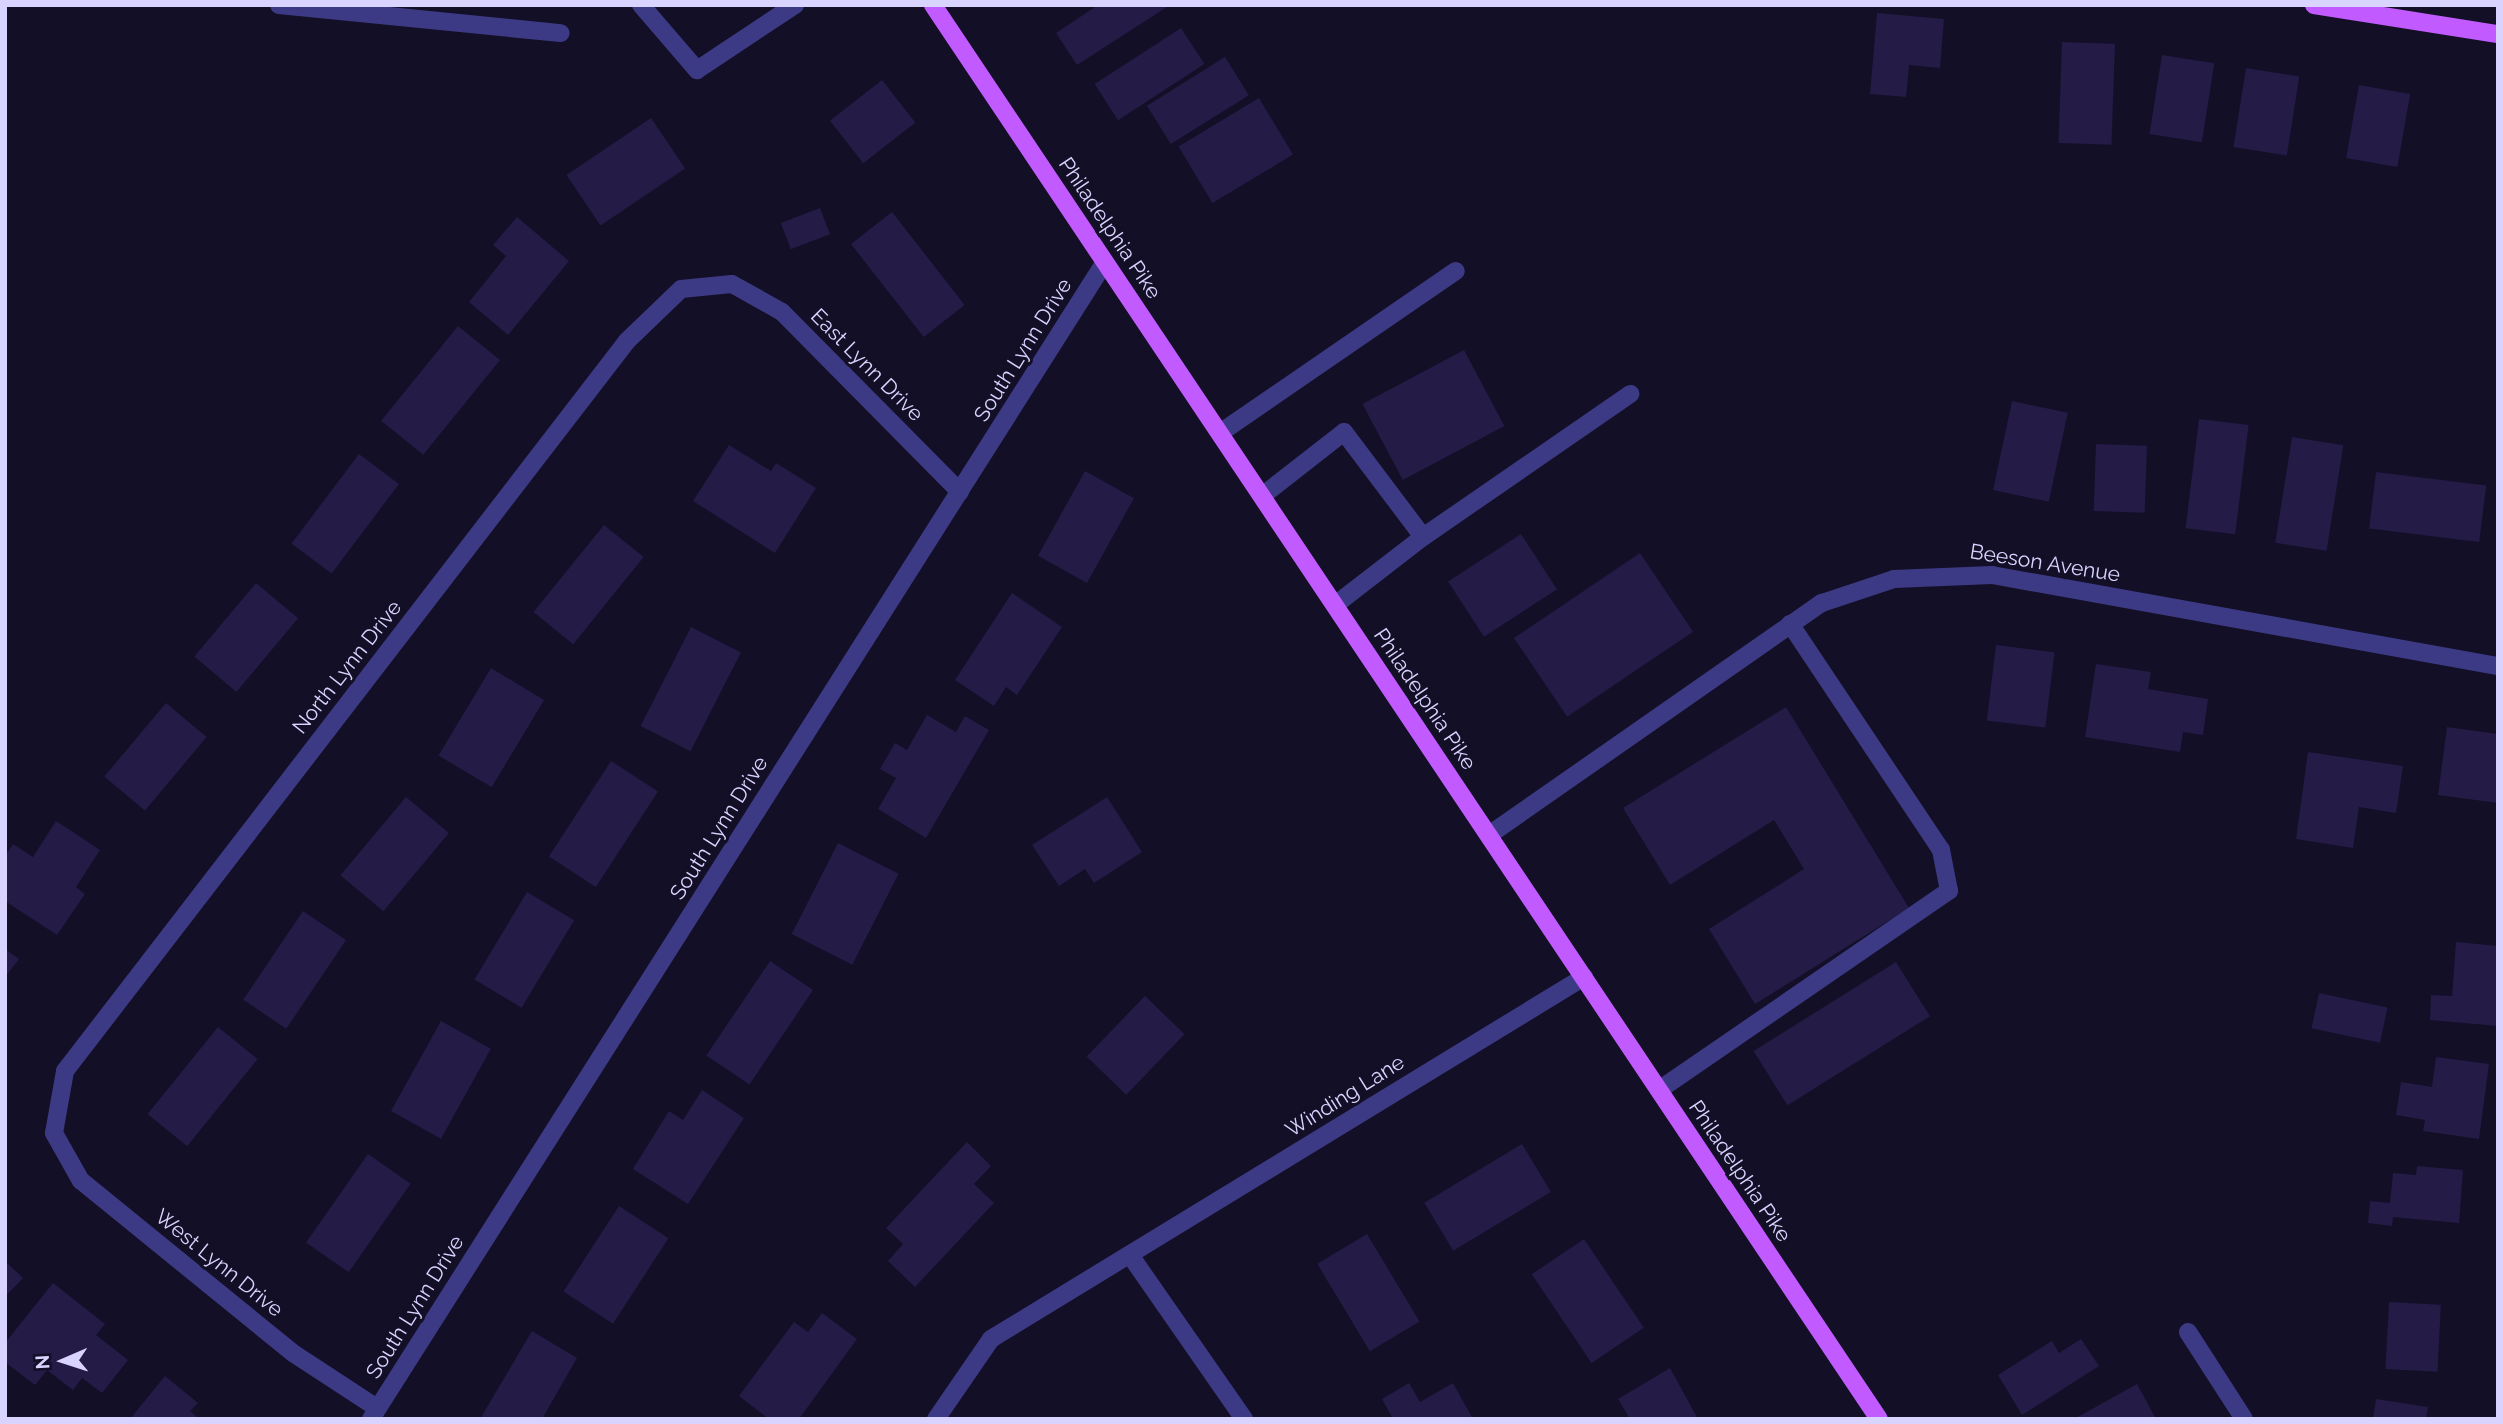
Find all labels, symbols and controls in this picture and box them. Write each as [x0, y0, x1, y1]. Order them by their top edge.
street label: Philadelphia Pike [1053, 152, 1167, 304]
street label: South Lynn Drive [969, 274, 1077, 426]
street label: East Lynn Drive [806, 304, 928, 426]
street label: Beeson Avenue [1968, 539, 2122, 587]
street label: North Lynn Drive [287, 595, 407, 739]
street label: Philadelphia Pike [1368, 623, 1482, 775]
street label: South Lynn Drive [665, 752, 773, 904]
street label: Winding Lane [1281, 1049, 1409, 1143]
street label: Philadelphia Pike [1683, 1095, 1797, 1247]
street label: West Lynn Drive [150, 1204, 288, 1322]
street label: South Lynn Drive [361, 1231, 469, 1383]
north arrow [28, 1326, 98, 1396]
text: N [31, 1354, 53, 1370]

